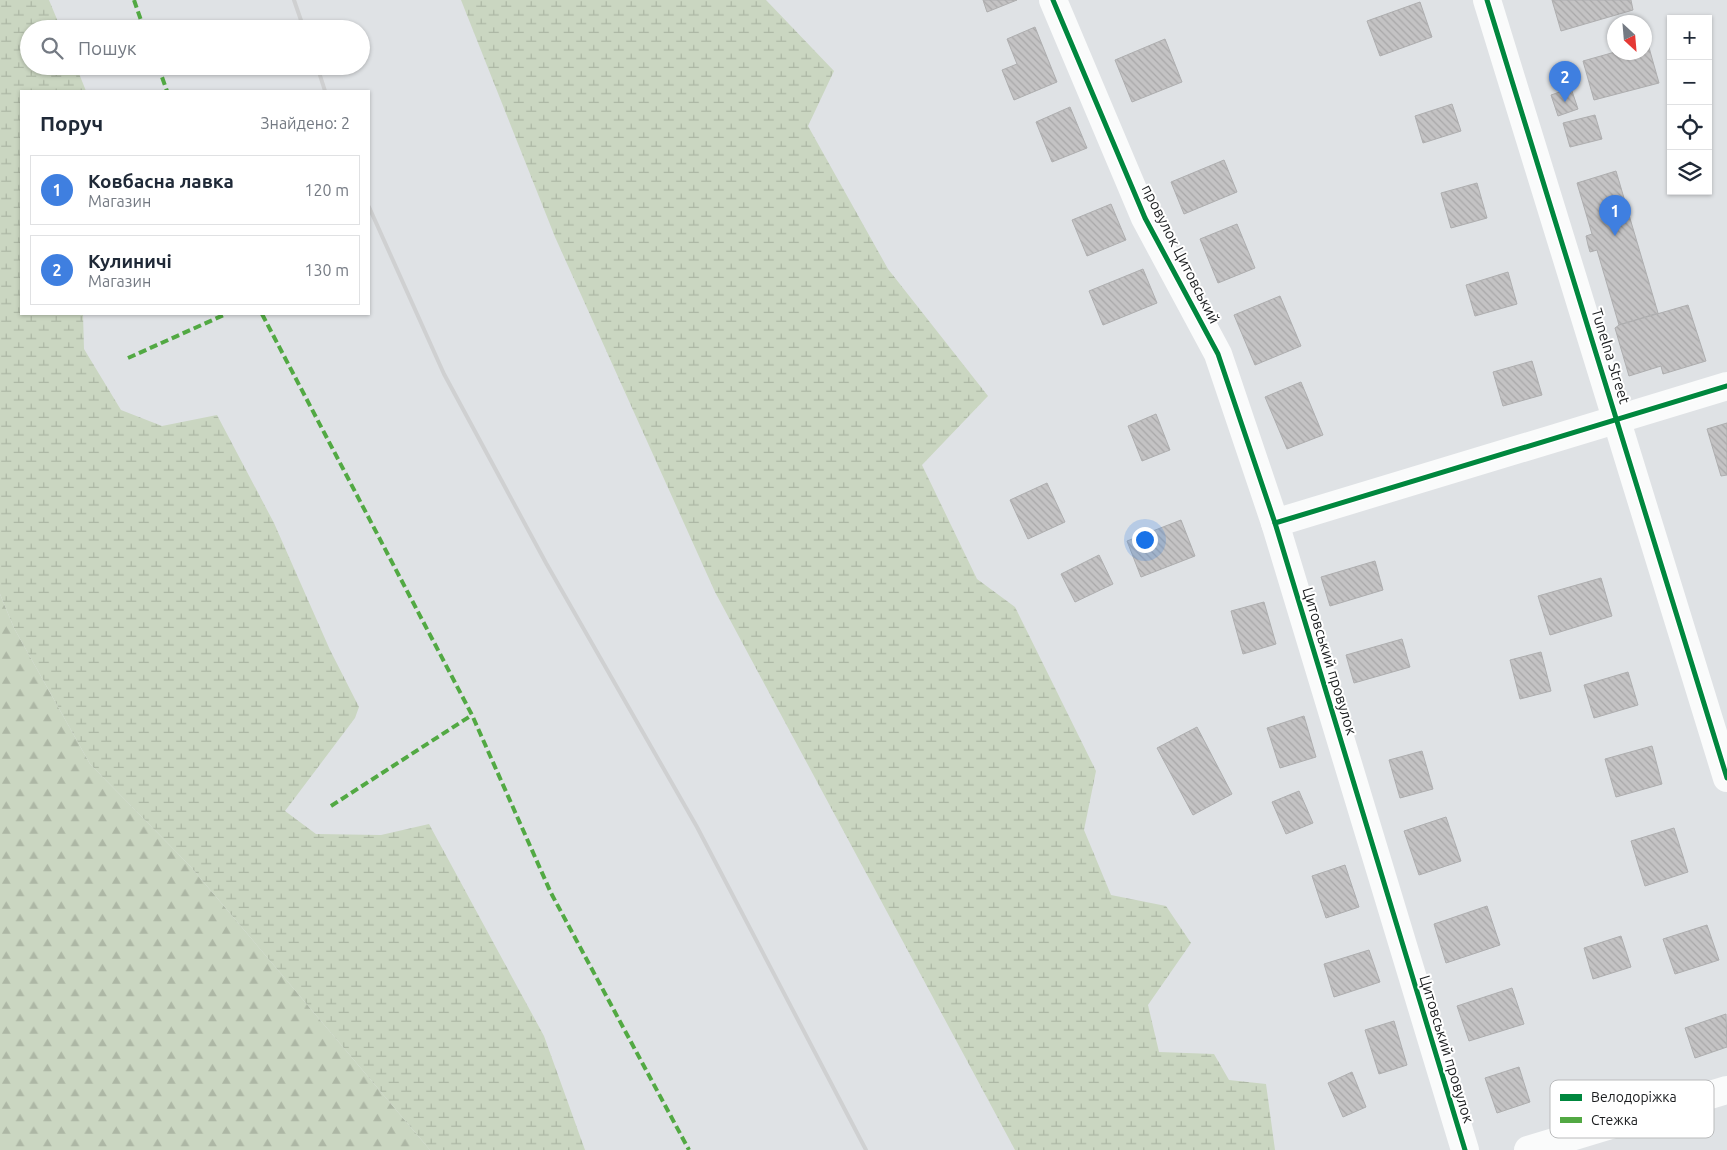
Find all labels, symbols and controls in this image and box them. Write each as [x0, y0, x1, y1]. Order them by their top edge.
north arrow [1607, 15, 1652, 60]
map controls [1667, 15, 1712, 195]
button: + [1667, 15, 1712, 60]
search box [20, 20, 370, 75]
icon: search [38, 34, 66, 62]
text: Пошук [78, 37, 137, 59]
button: − [1667, 60, 1712, 105]
pin: 2 [1549, 61, 1581, 102]
button: locate [1667, 105, 1712, 150]
text: Поруч [40, 111, 103, 135]
text: Знайдено: 2 [261, 114, 350, 132]
button: layers [1667, 150, 1712, 195]
text: Ковбасна лавка [88, 170, 234, 192]
text: 1 [52, 181, 62, 199]
text: 120 m [304, 181, 349, 199]
street label: провулок Цитовський [1139, 182, 1223, 326]
text: Магазин [88, 192, 151, 210]
pin: 1 [1599, 195, 1631, 236]
text: Кулиничі [88, 250, 172, 272]
text: 2 [52, 261, 62, 279]
text: 130 m [304, 261, 349, 279]
text: Магазин [88, 272, 151, 290]
street label: Tunelna Street [1588, 306, 1634, 406]
your location [1132, 527, 1158, 553]
street label: Цитовський провулок [1299, 585, 1361, 737]
street label: Цитовський провулок [1416, 973, 1478, 1125]
legend [1550, 1080, 1714, 1138]
text: Велодоріжка [1591, 1089, 1677, 1105]
text: Стежка [1591, 1112, 1638, 1128]

